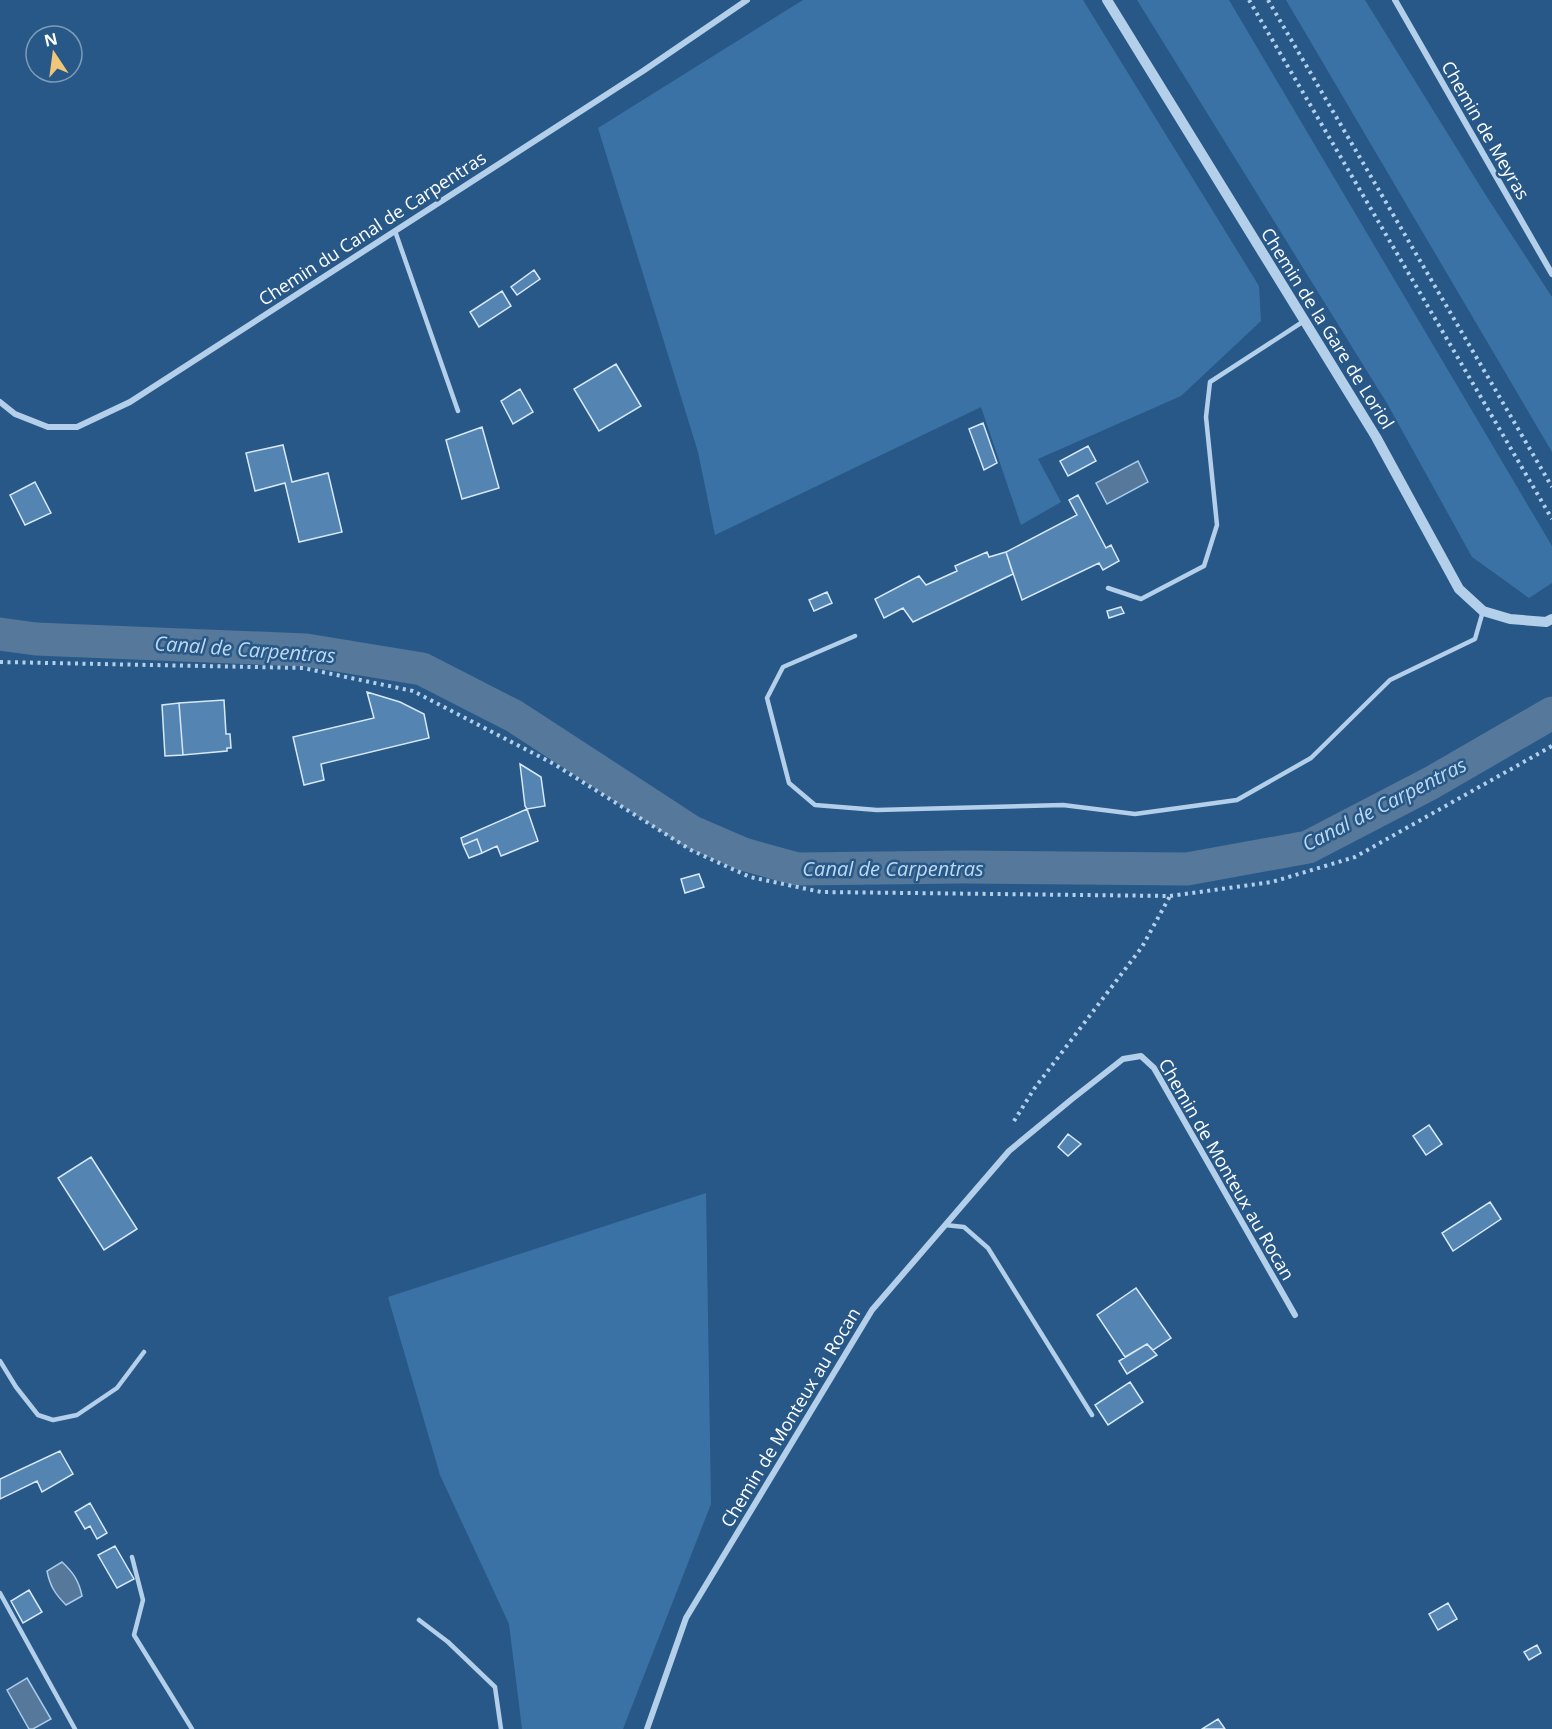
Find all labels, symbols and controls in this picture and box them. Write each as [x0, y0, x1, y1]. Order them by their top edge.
north arrow [24, 24, 84, 84]
text: N [42, 27, 59, 52]
street label: Chemin de Meyras [1436, 56, 1536, 204]
street label: Chemin du Canal de Carpentras [254, 145, 490, 311]
street label: Chemin de la Gare de Loriol [1256, 223, 1400, 433]
water label: Canal de Carpentras [154, 629, 337, 669]
water label: Canal de Carpentras [1297, 751, 1471, 857]
water label: Canal de Carpentras [802, 855, 984, 882]
street label: Chemin de Monteux au Rocan [1154, 1054, 1300, 1284]
street label: Chemin de Monteux au Rocan [715, 1303, 865, 1531]

